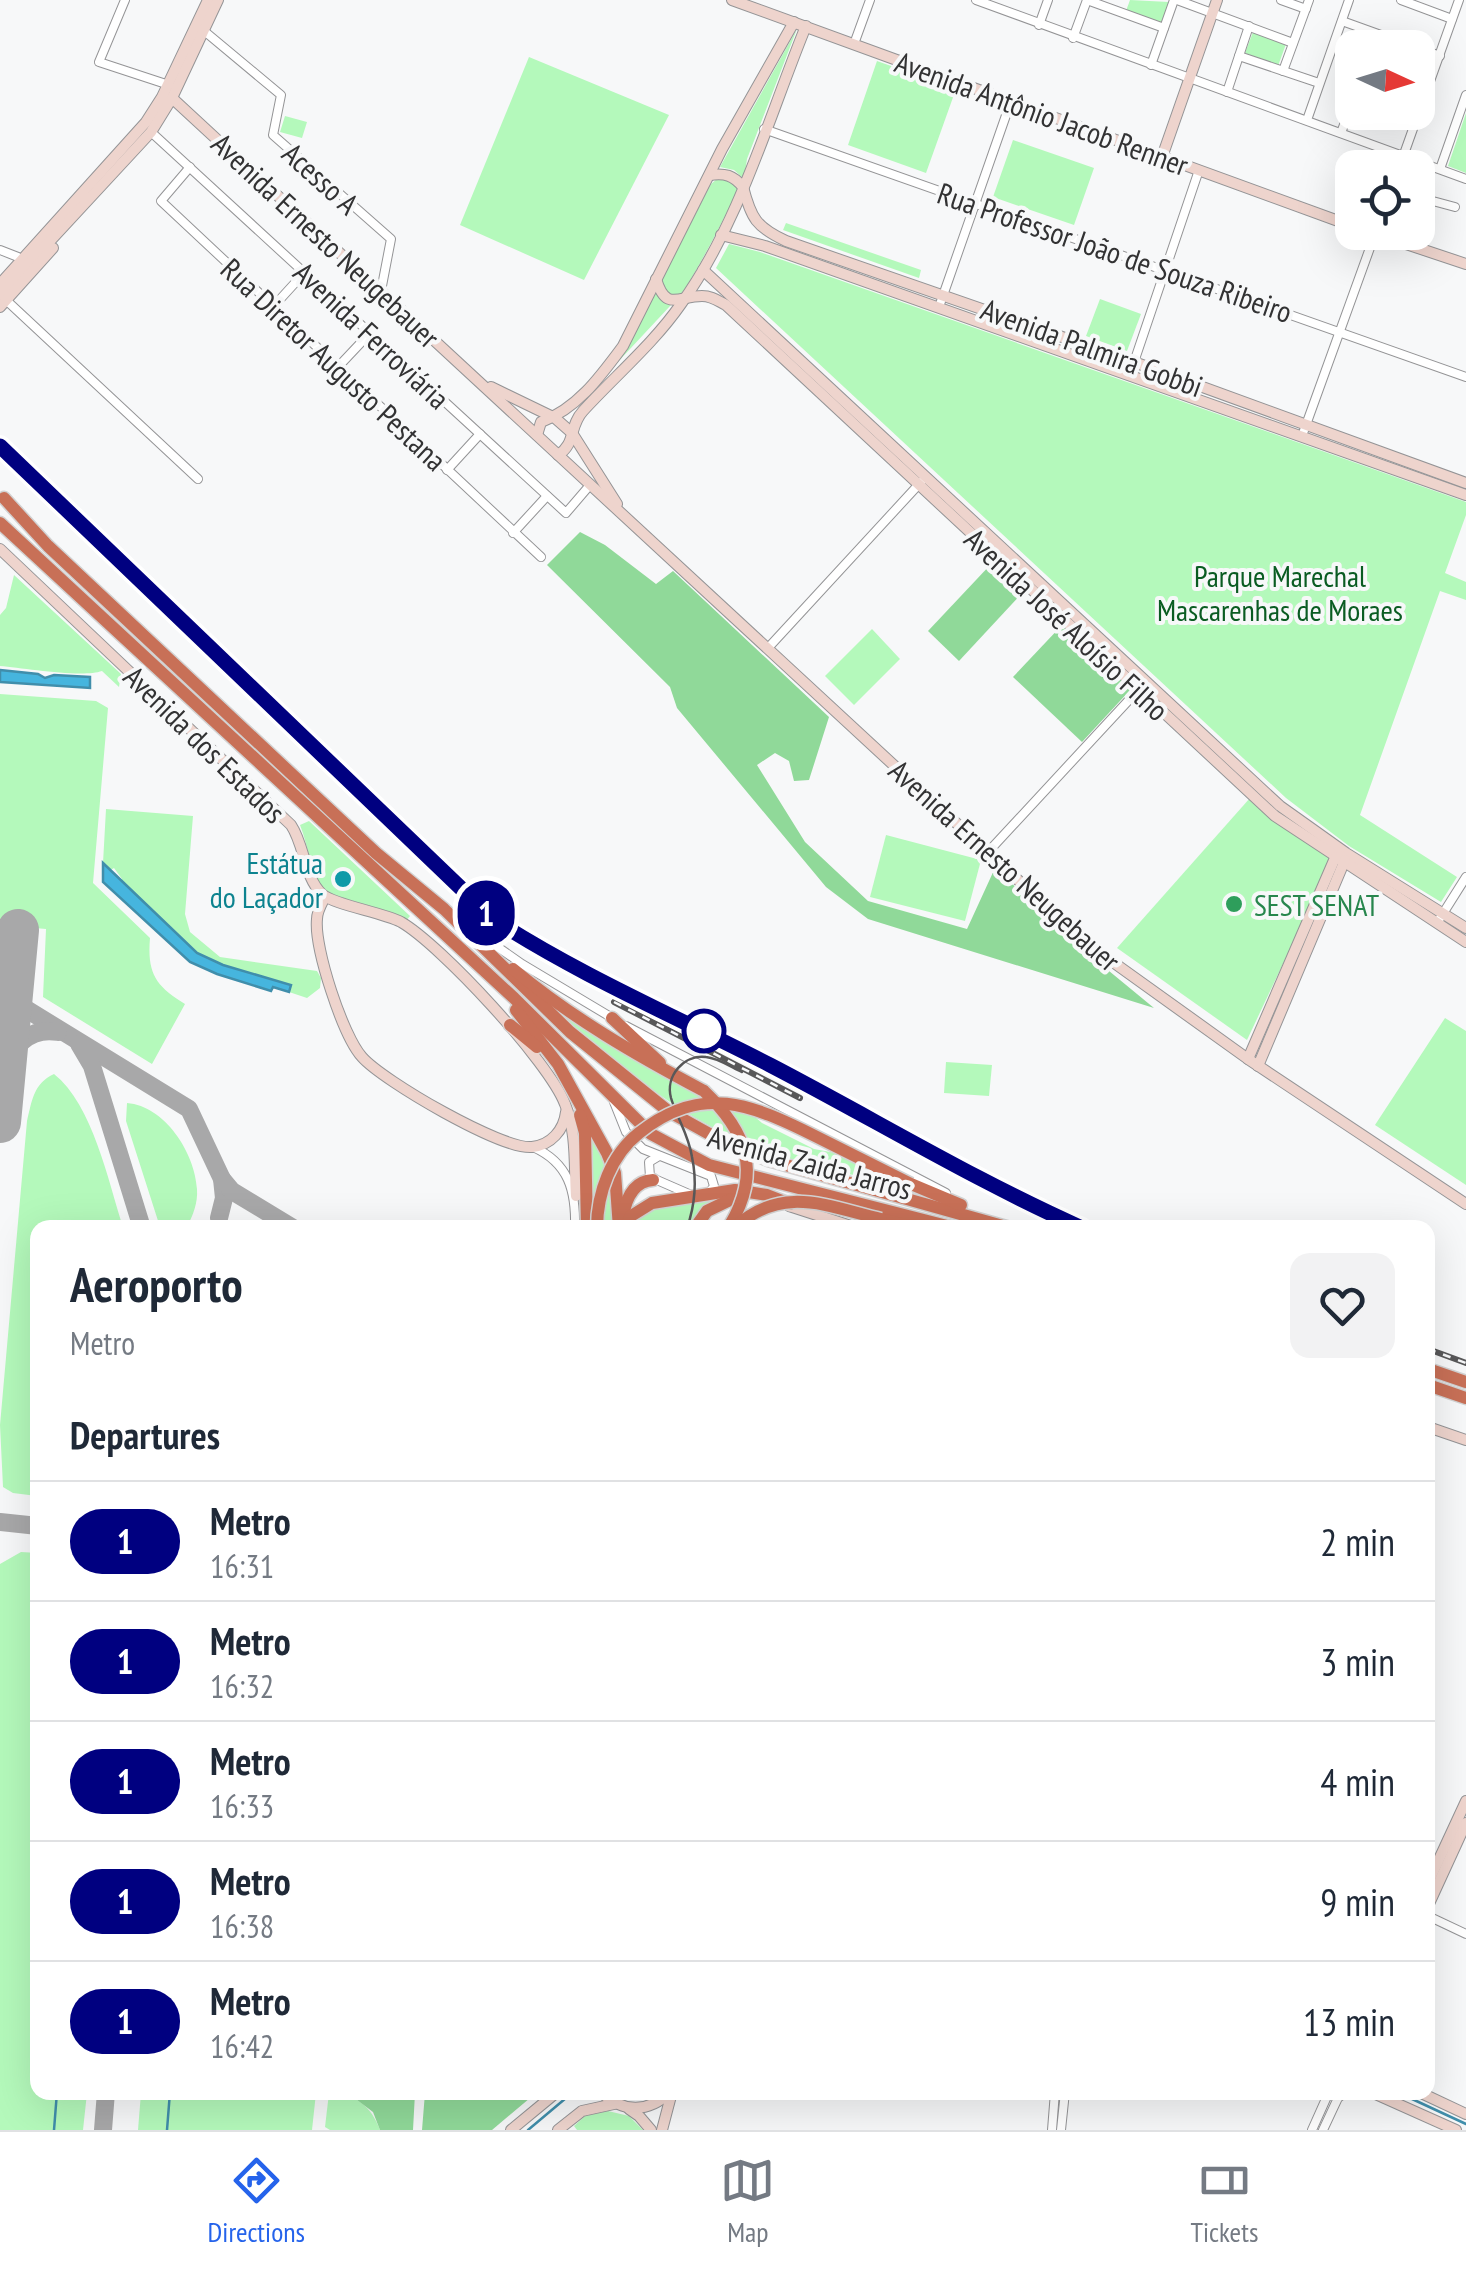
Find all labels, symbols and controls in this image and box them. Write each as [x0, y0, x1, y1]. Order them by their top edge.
north arrow [1335, 30, 1435, 130]
map controls [1335, 30, 1435, 250]
street label: Avenida Antônio Jacob Renner [890, 42, 1195, 184]
street label: Avenida Ernesto Neugebauer [204, 124, 449, 356]
street label: Acesso A [275, 134, 368, 223]
button: locate [1335, 150, 1435, 250]
street label: Rua Professor João de Souza Ribeiro [933, 173, 1297, 331]
street label: Rua Diretor Augusto Pestana [213, 249, 455, 479]
street label: Avenida Ferroviária [286, 253, 458, 417]
street label: Avenida Palmira Gobbi [976, 289, 1208, 405]
street label: Avenida José Aloísio Filho [957, 519, 1177, 729]
park label: Parque Marechal Mascarenhas de Moraes [1157, 556, 1403, 629]
street label: Avenida dos Estados [116, 657, 294, 831]
street label: Avenida Ernesto Neugebauer [881, 751, 1129, 980]
place label: Estátua do Laçador [210, 843, 324, 916]
marker: Estátua do Laçador [332, 868, 354, 890]
line badge: 1 [454, 880, 518, 946]
place label: SEST SENAT [1254, 885, 1379, 924]
text: 1 [478, 890, 494, 936]
marker: SEST SENAT [1223, 893, 1245, 915]
unlabelled marker [683, 1010, 725, 1052]
street label: Avenida Zaida Jarros [704, 1116, 916, 1208]
text: Aeroporto [70, 1253, 243, 1315]
button: heart [1290, 1253, 1395, 1358]
text: Metro [70, 1322, 135, 1364]
text: Departures [70, 1410, 220, 1459]
text: Metro [210, 1496, 291, 1545]
text: 2 min [1320, 1517, 1395, 1566]
text: 1 [117, 1518, 133, 1564]
text: 16:31 [210, 1545, 274, 1587]
text: Metro [210, 1616, 291, 1665]
text: 3 min [1320, 1637, 1395, 1686]
text: 1 [117, 1638, 133, 1684]
text: 16:32 [210, 1665, 274, 1707]
text: Metro [210, 1736, 291, 1785]
text: 4 min [1320, 1757, 1395, 1806]
text: 1 [117, 1758, 133, 1804]
text: 16:33 [210, 1785, 274, 1827]
text: Metro [210, 1856, 291, 1905]
text: 9 min [1320, 1877, 1395, 1926]
text: 1 [117, 1878, 133, 1924]
text: 16:38 [210, 1905, 274, 1947]
text: Metro [210, 1976, 291, 2025]
text: 13 min [1303, 1997, 1395, 2046]
text: 1 [117, 1998, 133, 2044]
text: 16:42 [210, 2025, 274, 2067]
tab: Directions [208, 2153, 305, 2250]
tab: Map [720, 2153, 775, 2250]
tab: Tickets [1190, 2153, 1258, 2250]

